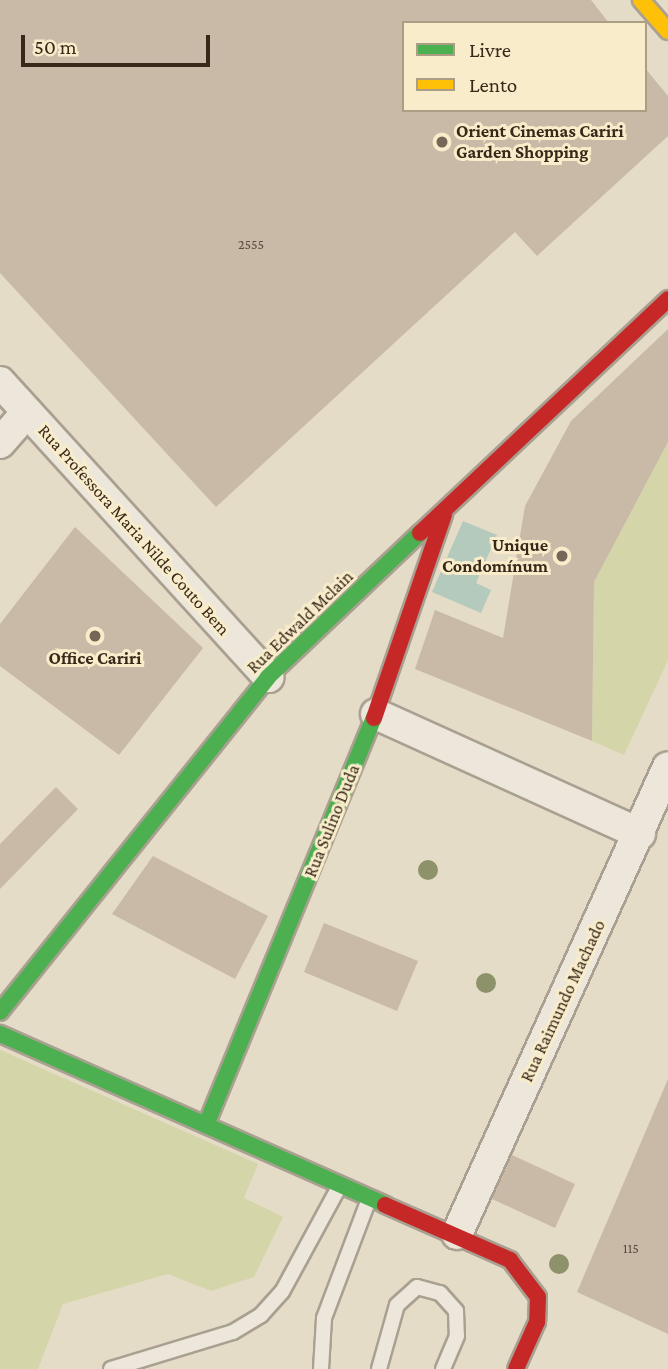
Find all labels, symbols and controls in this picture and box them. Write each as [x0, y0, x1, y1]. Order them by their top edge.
scale bar [24, 21, 214, 65]
legend [402, 21, 647, 112]
text: 50 m [34, 35, 77, 59]
text: Livre [469, 38, 511, 62]
text: Lento [469, 73, 517, 97]
place label: Orient Cinemas Cariri Garden Shopping [456, 121, 624, 164]
marker: Orient Cinemas Cariri Garden Shopping [434, 134, 450, 150]
house number: 2555 [238, 236, 264, 252]
street label: Rua Professora Maria Nilde Couto Bem [33, 420, 235, 640]
place label: Unique Condomínum [442, 535, 548, 578]
marker: Unique Condomínum [554, 548, 570, 564]
street label: Rua Edwald Mclain [242, 566, 358, 678]
marker: Office Cariri [87, 628, 103, 644]
place label: Office Cariri [48, 647, 142, 669]
street label: Rua Sulino Duda [300, 761, 364, 881]
street label: Rua Raimundo Machado [516, 916, 610, 1086]
house number: 115 [623, 1240, 639, 1256]

